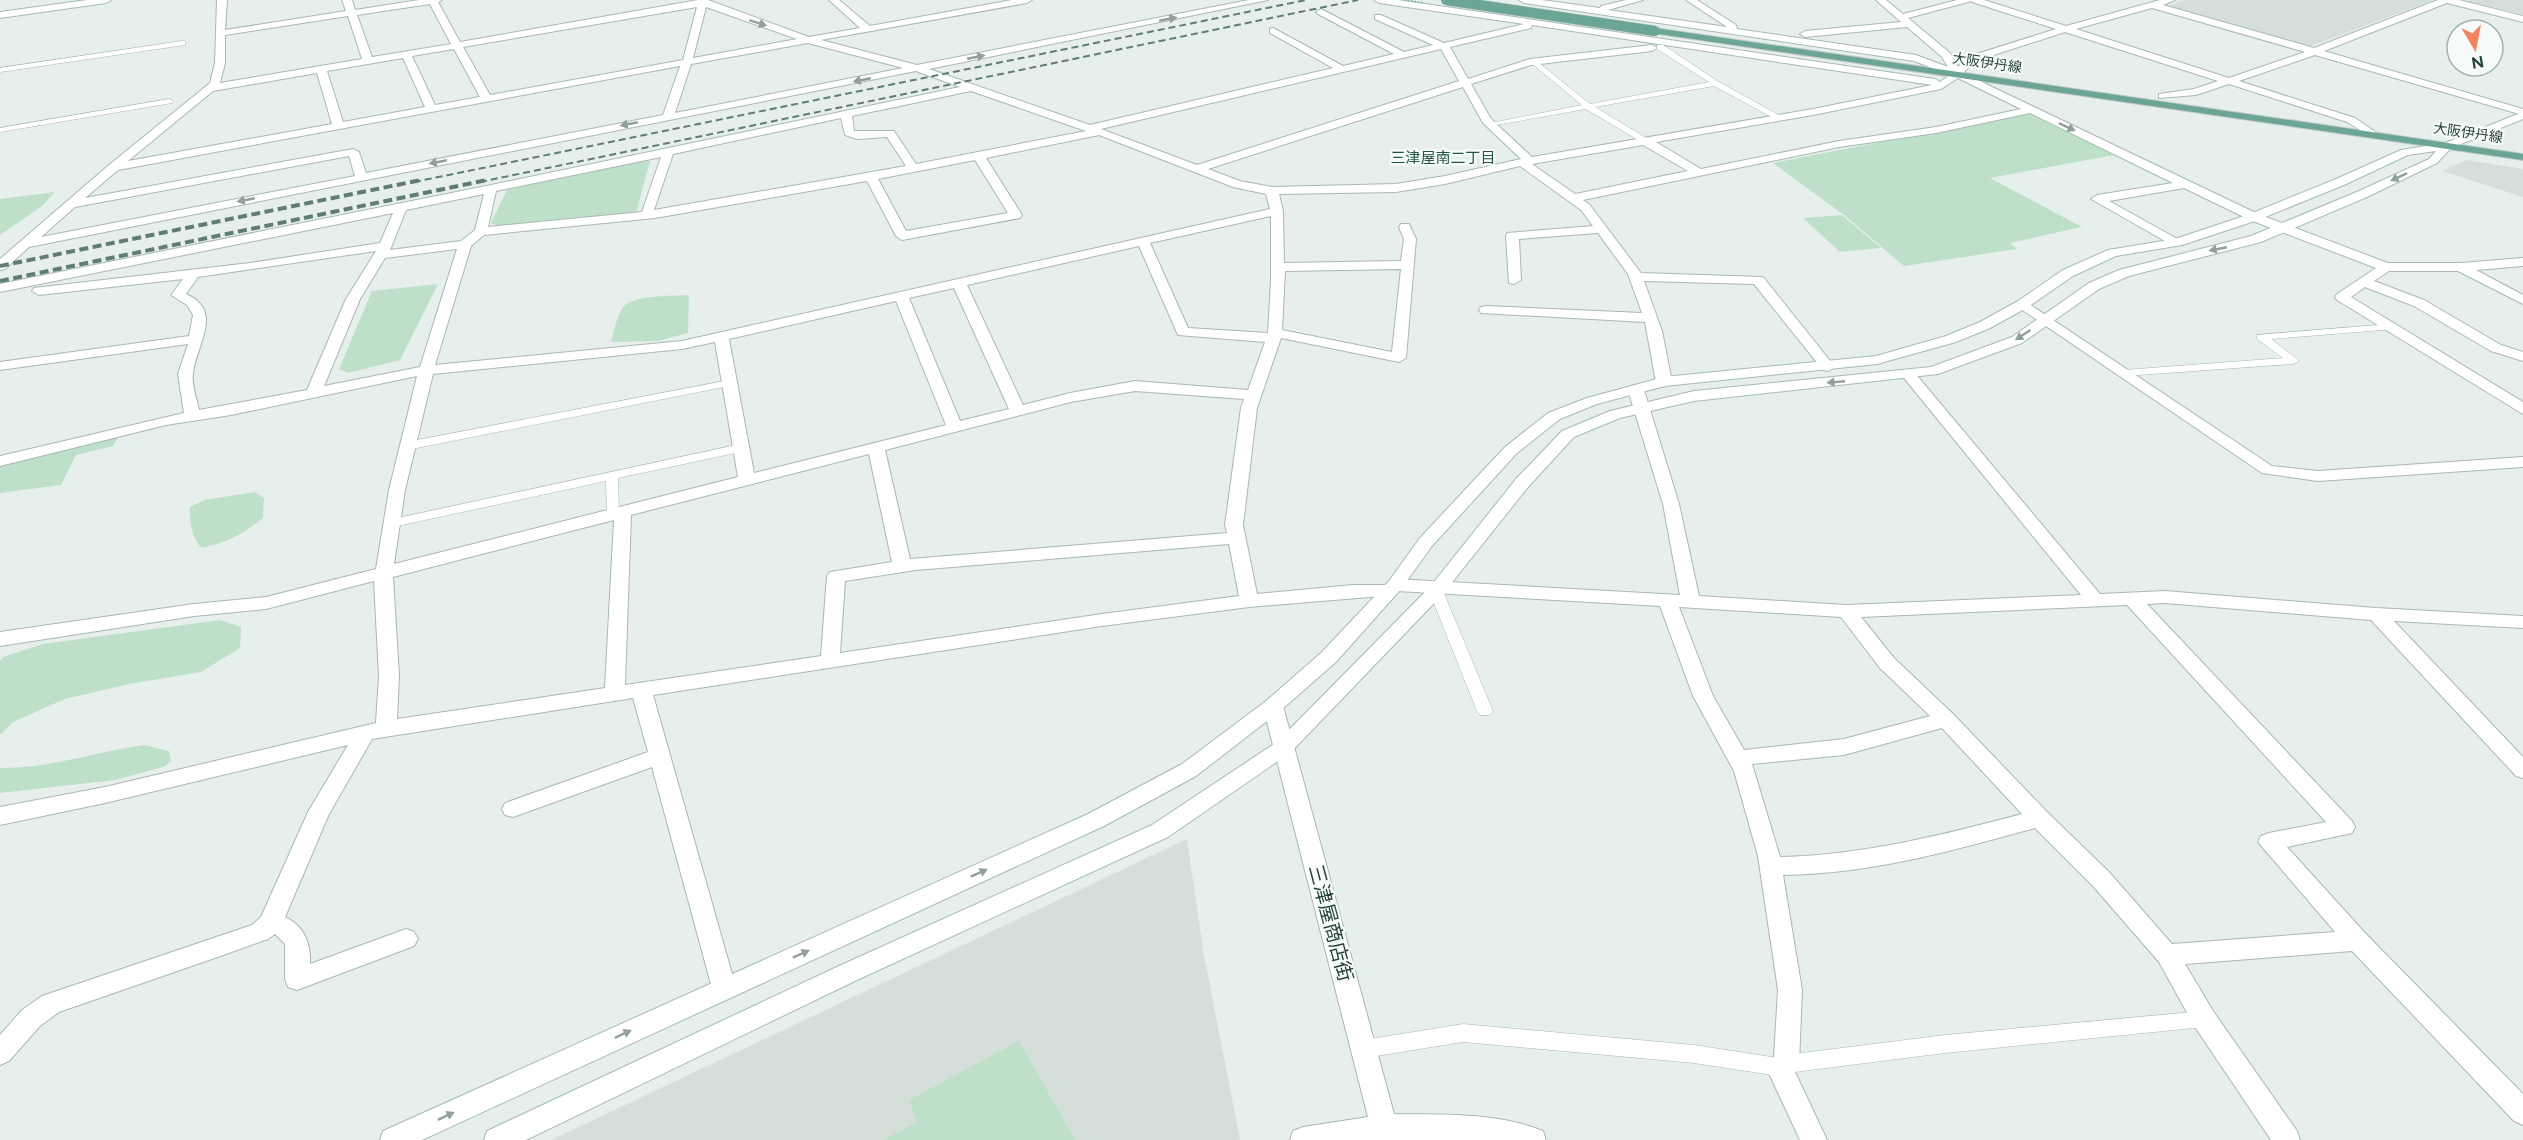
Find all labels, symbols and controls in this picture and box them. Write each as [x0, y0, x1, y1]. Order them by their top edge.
one-way arrow [1158, 14, 1177, 23]
north arrow [2445, 18, 2505, 78]
one-way arrow [749, 19, 767, 28]
street label: 大阪伊丹線 [1951, 50, 2023, 76]
one-way arrow [967, 52, 986, 61]
text: N [2470, 52, 2485, 73]
one-way arrow [852, 76, 871, 85]
one-way arrow [620, 120, 638, 130]
street label: 大阪伊丹線 [2432, 120, 2504, 146]
one-way arrow [2058, 122, 2075, 131]
district label: 三津屋南二丁目 [1390, 149, 1496, 167]
one-way arrow [428, 158, 447, 167]
one-way arrow [2390, 172, 2407, 181]
one-way arrow [237, 196, 256, 205]
one-way arrow [2209, 245, 2228, 255]
one-way arrow [2015, 329, 2031, 340]
one-way arrow [1827, 377, 1846, 387]
street label: 三津屋商店街 [1304, 862, 1358, 984]
one-way arrow [970, 869, 987, 878]
one-way arrow [793, 949, 811, 959]
one-way arrow [615, 1030, 632, 1039]
one-way arrow [438, 1111, 455, 1120]

